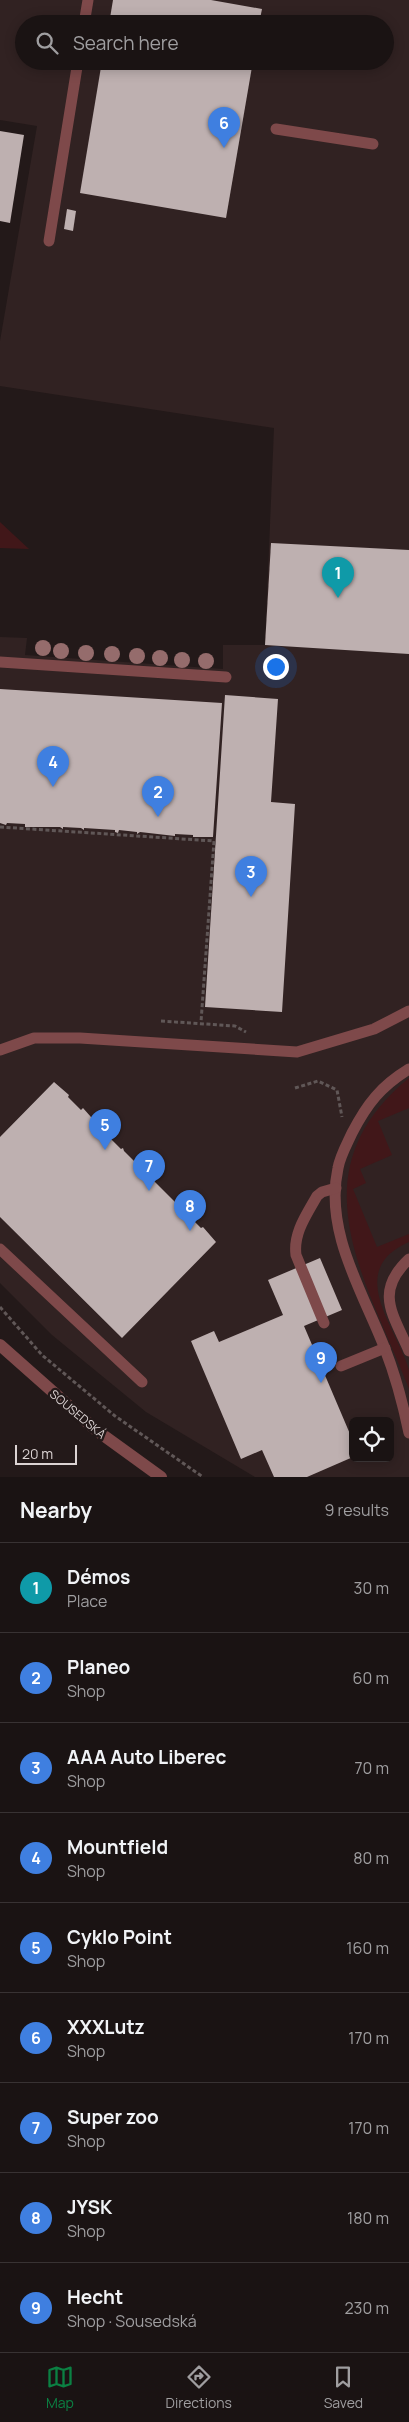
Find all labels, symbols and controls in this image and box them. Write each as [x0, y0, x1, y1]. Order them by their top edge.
search box [15, 15, 394, 70]
icon: search [33, 29, 61, 57]
text: Search here [73, 30, 179, 56]
pin: 6 [208, 107, 240, 148]
pin: 1 [322, 557, 354, 598]
your location [263, 654, 289, 680]
pin: 4 [37, 746, 69, 787]
pin: 2 [142, 776, 174, 817]
pin: 3 [235, 856, 267, 897]
pin: 5 [89, 1109, 121, 1150]
pin: 7 [133, 1150, 165, 1191]
pin: 8 [174, 1190, 206, 1231]
pin: 9 [305, 1342, 337, 1383]
street label: SOUSEDSKÁ [46, 1385, 110, 1443]
map controls [349, 1417, 394, 1462]
button: locate [349, 1417, 394, 1462]
scale bar [15, 1442, 78, 1465]
text: 20 m [22, 1444, 53, 1463]
text: Nearby [20, 1496, 92, 1524]
text: 9 results [324, 1499, 389, 1521]
text: Démos [67, 1564, 130, 1590]
text: 1 [32, 1577, 40, 1599]
text: 30 m [354, 1577, 389, 1599]
text: Place [67, 1590, 107, 1612]
text: Planeo [67, 1654, 130, 1680]
text: 2 [31, 1667, 41, 1689]
text: 60 m [353, 1667, 389, 1689]
text: Shop [67, 1680, 105, 1702]
text: AAA Auto Liberec [67, 1744, 226, 1770]
text: 3 [31, 1757, 41, 1779]
text: 70 m [354, 1757, 389, 1779]
text: Shop [67, 1770, 105, 1792]
text: Mountfield [67, 1834, 168, 1860]
text: 4 [31, 1847, 41, 1869]
text: 80 m [353, 1847, 389, 1869]
text: Shop [67, 1860, 105, 1882]
text: Cyklo Point [67, 1924, 172, 1950]
text: 5 [31, 1937, 41, 1959]
text: 160 m [346, 1937, 389, 1959]
text: Shop [67, 1950, 105, 1972]
text: XXXLutz [67, 2014, 145, 2040]
text: 6 [31, 2027, 41, 2049]
text: 170 m [348, 2027, 389, 2049]
text: Shop [67, 2040, 105, 2062]
text: Super zoo [67, 2104, 159, 2130]
text: 7 [32, 2117, 40, 2139]
text: 170 m [348, 2117, 389, 2139]
text: Shop [67, 2130, 105, 2152]
text: JYSK [67, 2194, 112, 2220]
text: 8 [31, 2207, 41, 2229]
text: 180 m [347, 2207, 389, 2229]
text: Shop [67, 2220, 105, 2242]
text: Hecht [67, 2284, 123, 2310]
text: 9 [31, 2297, 41, 2319]
text: 230 m [345, 2297, 389, 2319]
text: Shop · Sousedská [67, 2310, 197, 2332]
tab: Map [46, 2363, 74, 2412]
tab: Directions [166, 2363, 232, 2412]
tab: Saved [324, 2363, 363, 2412]

